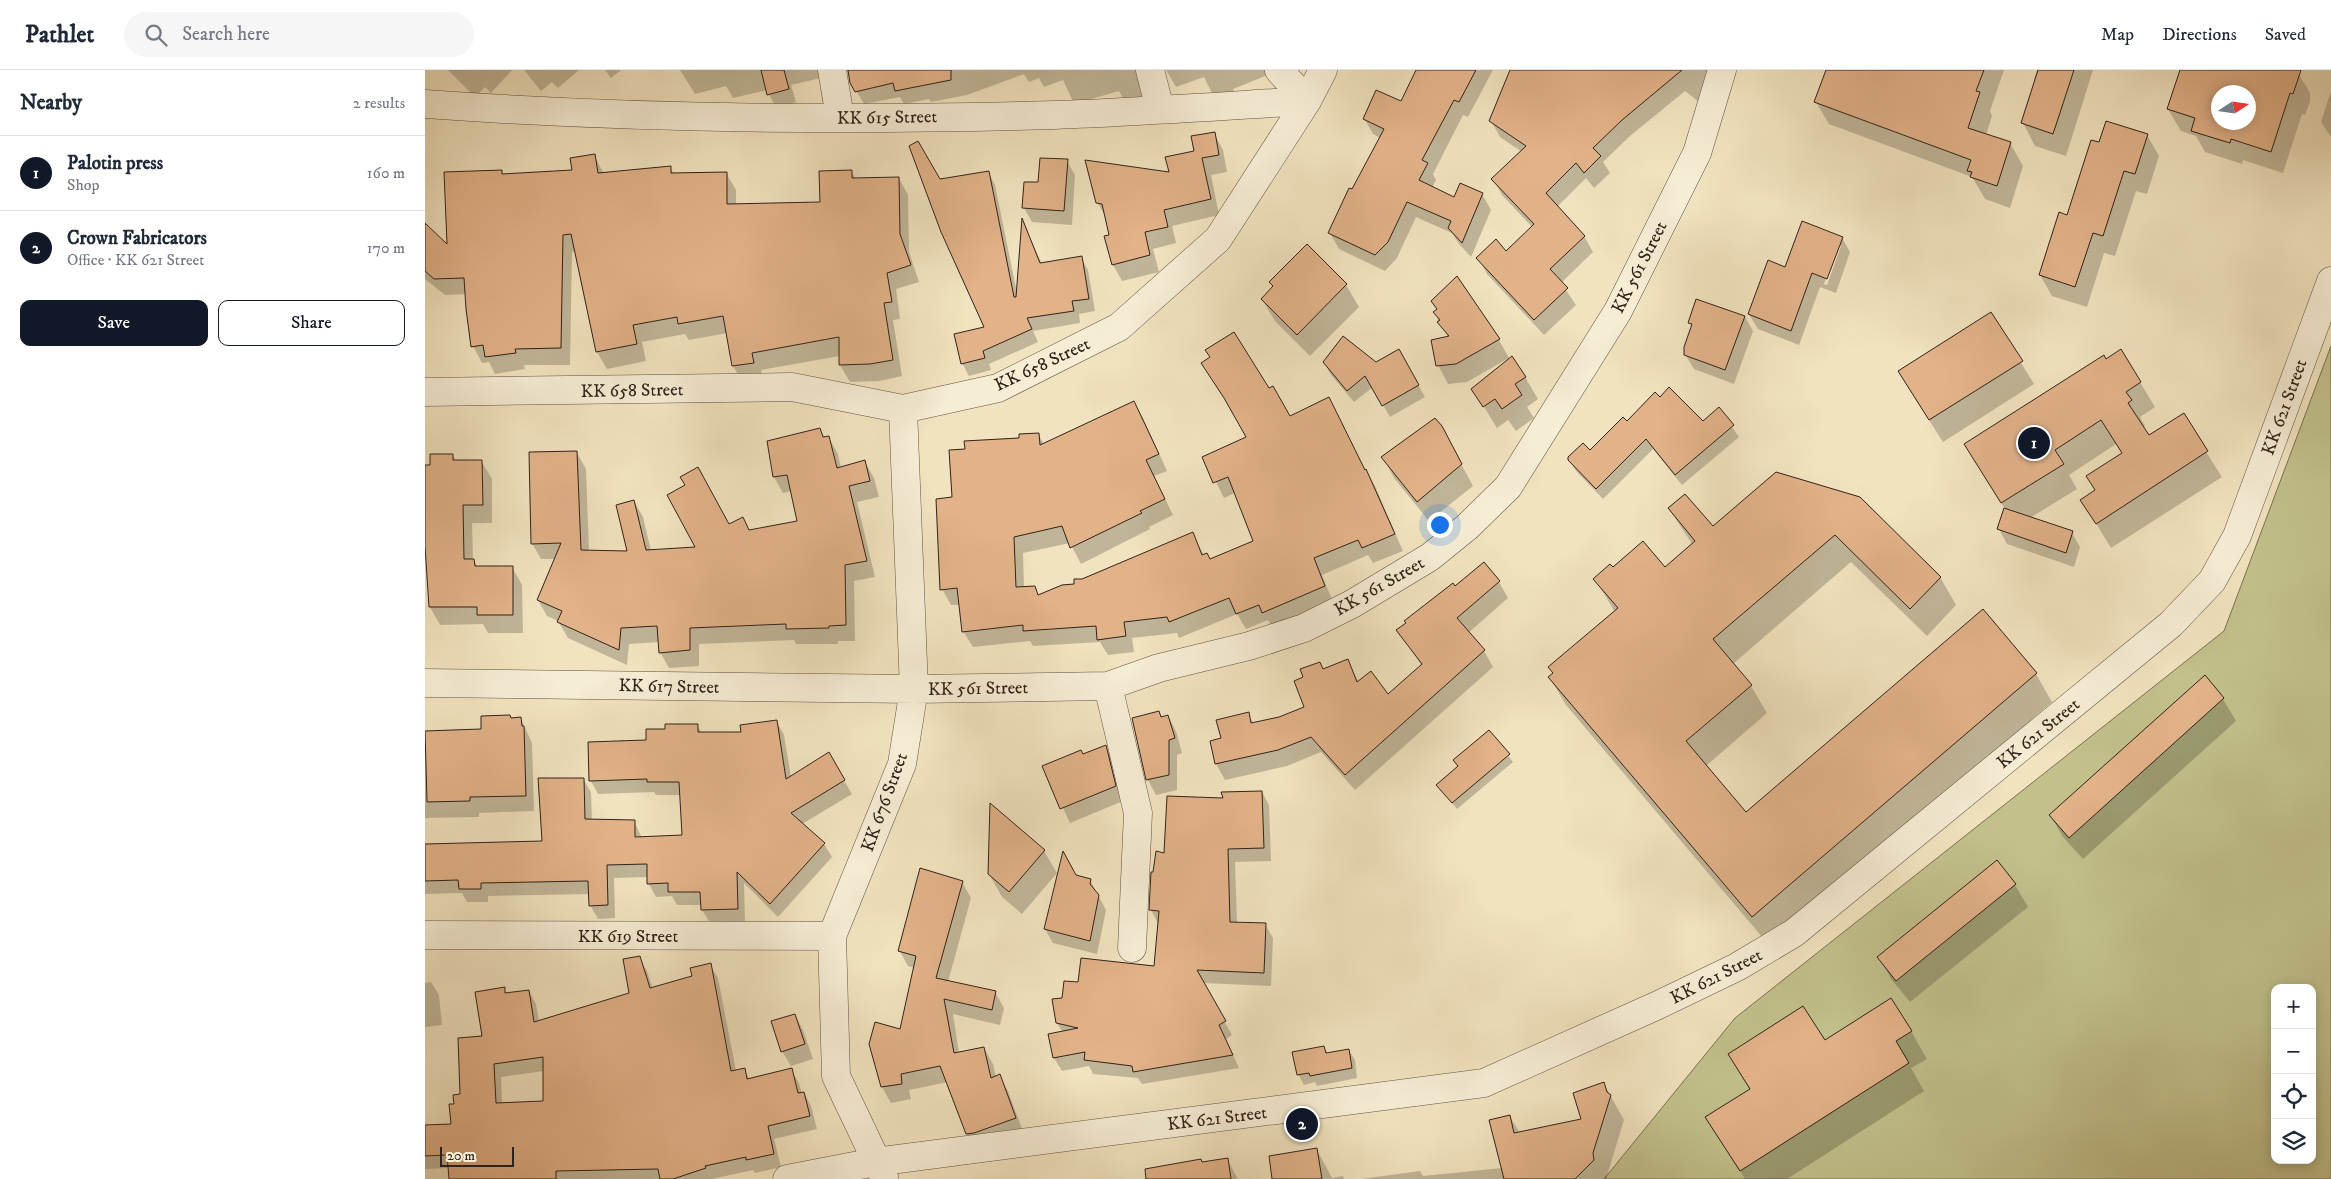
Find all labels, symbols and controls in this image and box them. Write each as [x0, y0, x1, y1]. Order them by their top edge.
search box [124, 12, 474, 57]
text: Pathlet [25, 20, 94, 50]
icon: search [142, 21, 170, 49]
text: Search here [182, 23, 270, 46]
text: Map [2101, 24, 2134, 46]
text: Directions [2162, 24, 2237, 46]
text: Saved [2265, 24, 2306, 46]
north arrow [2211, 85, 2256, 130]
text: Nearby [20, 90, 82, 116]
text: 2 results [353, 93, 405, 113]
street label: KK 615 Street [837, 106, 938, 130]
text: Palotin press [67, 152, 163, 175]
text: 1 [33, 163, 39, 183]
text: 160 m [367, 163, 405, 183]
text: Shop [67, 175, 100, 195]
street label: KK 561 Street [1607, 218, 1673, 317]
text: Crown Fabricators [67, 227, 207, 250]
text: 2 [32, 238, 40, 258]
text: 170 m [367, 238, 405, 258]
text: Office · KK 621 Street [67, 250, 204, 270]
button: Save [20, 300, 208, 346]
button: Share [218, 300, 405, 346]
street label: KK 658 Street [991, 333, 1094, 397]
street label: KK 621 Street [2257, 356, 2313, 458]
street label: KK 658 Street [580, 379, 684, 403]
pin: 1 [2018, 424, 2050, 462]
your location [1427, 512, 1453, 538]
street label: KK 561 Street [1331, 552, 1429, 622]
street label: KK 617 Street [618, 675, 720, 699]
street label: KK 561 Street [928, 677, 1029, 701]
street label: KK 621 Street [1993, 693, 2085, 774]
street label: KK 676 Street [857, 750, 913, 855]
street label: KK 619 Street [578, 926, 678, 948]
street label: KK 621 Street [1667, 944, 1766, 1009]
map controls [2271, 984, 2316, 1164]
button: + [2271, 984, 2316, 1029]
button: − [2271, 1029, 2316, 1074]
button: locate [2271, 1074, 2316, 1119]
street label: KK 621 Street [1166, 1102, 1269, 1136]
pin: 2 [1286, 1105, 1318, 1143]
button: layers [2271, 1119, 2316, 1164]
scale bar [440, 1144, 514, 1167]
text: 20 m [447, 1147, 475, 1165]

